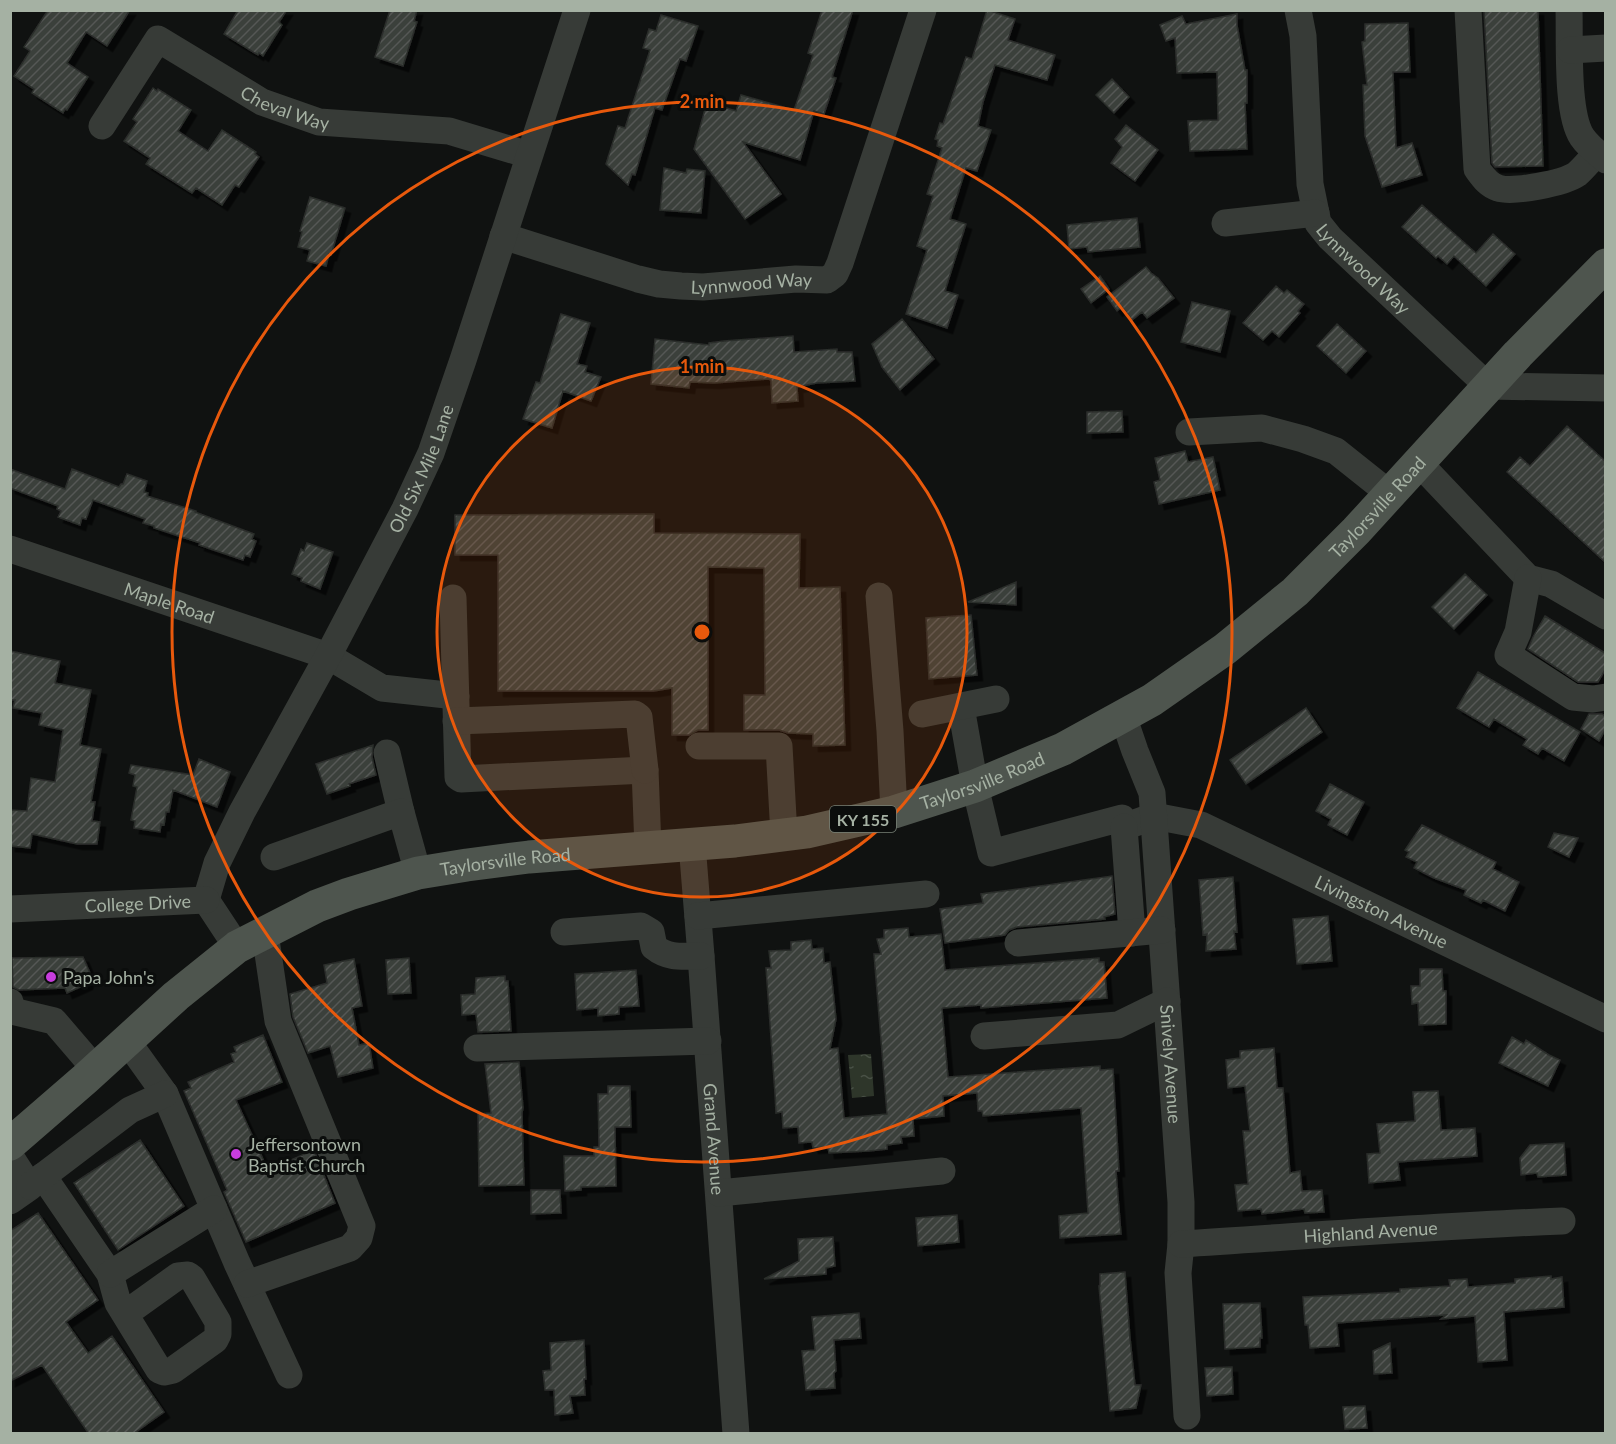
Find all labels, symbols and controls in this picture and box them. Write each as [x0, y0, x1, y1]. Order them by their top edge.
street label: Cheval Way [237, 81, 331, 134]
text: 2 min [680, 90, 724, 112]
street label: Lynnwood Way [1312, 219, 1415, 319]
street label: Lynnwood Way [690, 268, 813, 298]
text: 1 min [680, 355, 724, 377]
street label: Old Six Mile Lane [383, 401, 458, 537]
street label: Taylorsville Road [1324, 452, 1430, 563]
street label: Maple Road [121, 577, 217, 628]
centre of rings [692, 622, 712, 642]
street label: Taylorsville Road [917, 747, 1048, 814]
road number: KY 155 [830, 806, 896, 832]
street label: Taylorsville Road [438, 843, 571, 880]
street label: Livingston Avenue [1312, 870, 1452, 953]
street label: College Drive [84, 890, 192, 917]
place label: Papa John's [63, 966, 155, 988]
marker: Papa John's [44, 970, 58, 984]
street label: Snively Avenue [1156, 1004, 1186, 1124]
street label: Grand Avenue [699, 1082, 729, 1196]
place label: Jeffersontown Baptist Church [248, 1133, 365, 1176]
marker: Jeffersontown Baptist Church [229, 1147, 243, 1161]
street label: Highland Avenue [1303, 1216, 1438, 1247]

